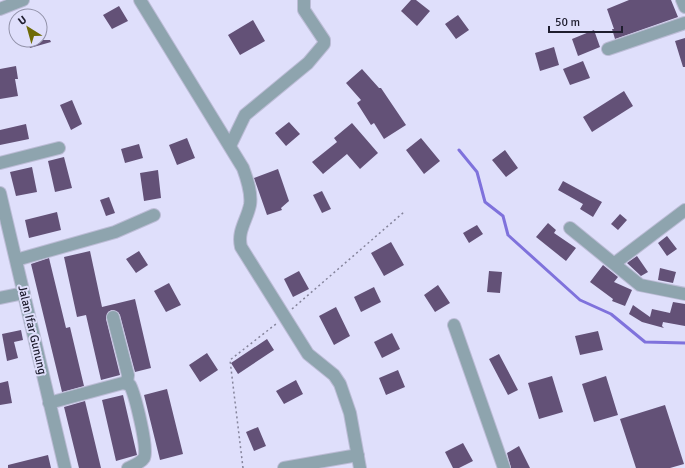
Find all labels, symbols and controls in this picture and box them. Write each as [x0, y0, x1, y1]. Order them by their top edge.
north arrow [8, 8, 48, 48]
scale bar [549, 8, 622, 34]
text: U [15, 13, 29, 28]
text: 50 m [555, 15, 580, 30]
street label: Jalan Ifar Gunung [14, 284, 50, 376]

